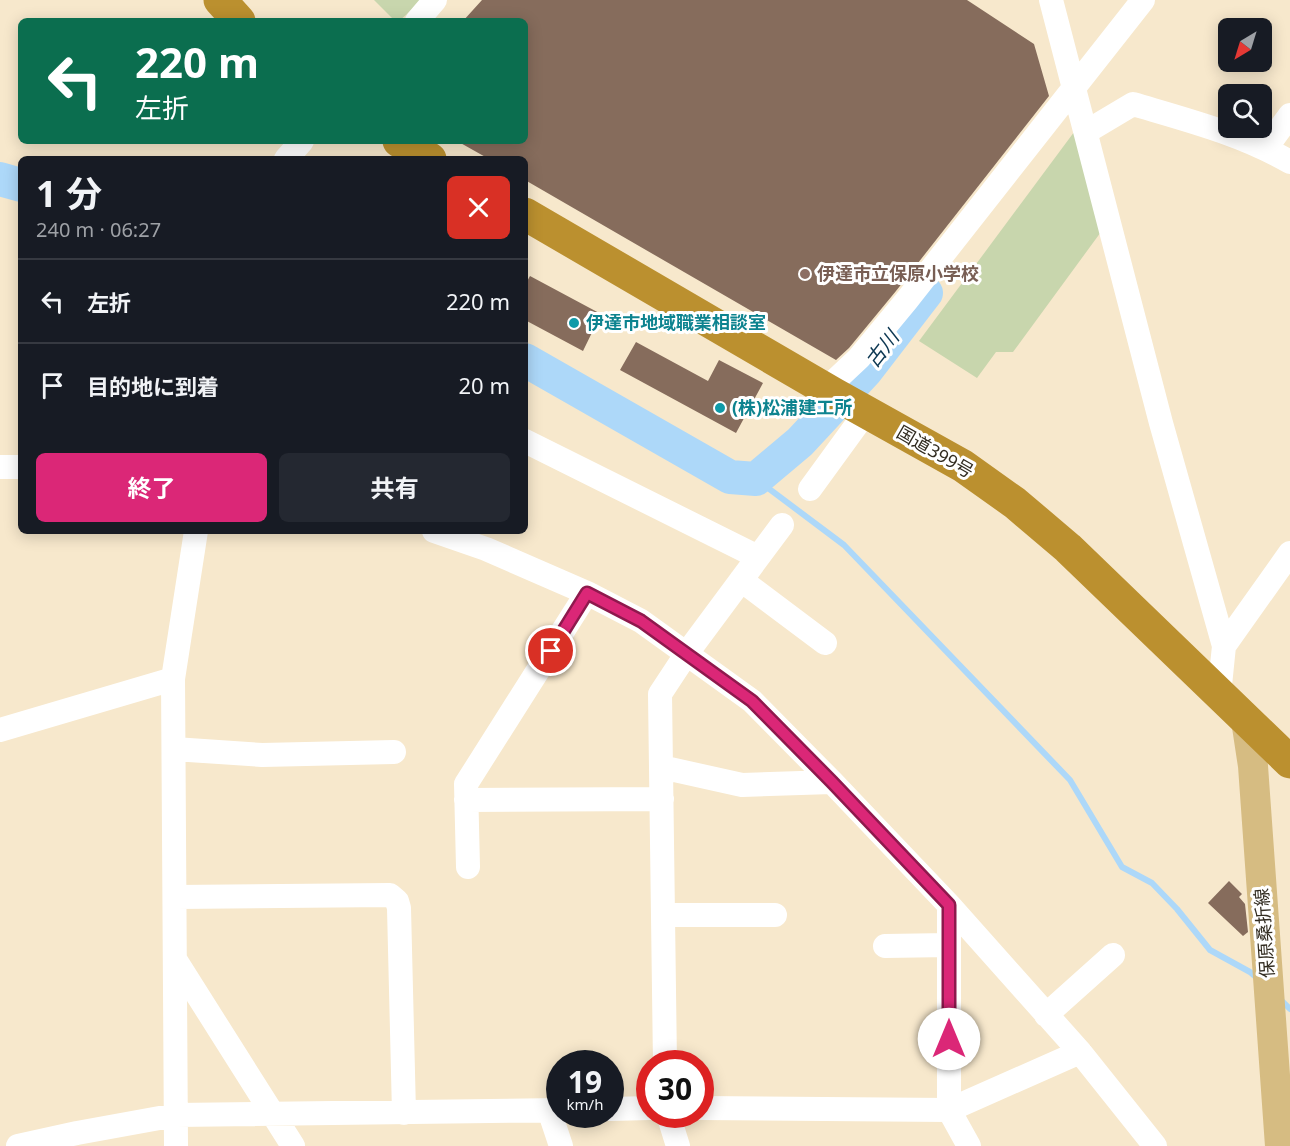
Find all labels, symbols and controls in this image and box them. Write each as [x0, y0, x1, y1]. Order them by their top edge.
north arrow [1218, 18, 1272, 72]
map controls [1218, 18, 1272, 138]
text: 220 m [135, 33, 259, 90]
icon: left [36, 42, 114, 120]
button: search [1218, 84, 1272, 138]
text: 左折 [135, 89, 189, 126]
text: 1 分 [36, 169, 102, 218]
button: close [447, 176, 510, 239]
text: 240 m · 06:27 [36, 216, 161, 243]
place label: 伊達市立保原小学校 [817, 261, 979, 285]
marker: 伊達市立保原小学校 [798, 267, 812, 281]
icon: left [36, 285, 69, 318]
text: 220 m [446, 286, 510, 316]
text: 左折 [87, 287, 131, 317]
place label: 伊達市地域職業相談室 [586, 310, 766, 334]
marker: 伊達市地域職業相談室 [567, 316, 581, 330]
water label: 古川 [859, 323, 906, 373]
icon: arrive [36, 369, 69, 402]
text: 20 m [459, 370, 510, 400]
text: 目的地に到着 [87, 371, 219, 401]
place label: (株)松浦建工所 [732, 395, 852, 419]
marker: (株)松浦建工所 [713, 401, 727, 415]
street label: 国道399号 [893, 420, 978, 483]
button: 終了 [36, 453, 267, 522]
button: 共有 [279, 453, 510, 522]
pin [525, 625, 576, 676]
icon: arrive [534, 634, 567, 667]
street label: 保原桑折線 [1249, 887, 1279, 979]
position arrow [917, 1007, 981, 1071]
speed limit sign: 30 [636, 1050, 714, 1128]
text: 19 [568, 1061, 602, 1102]
text: km/h [567, 1094, 603, 1114]

